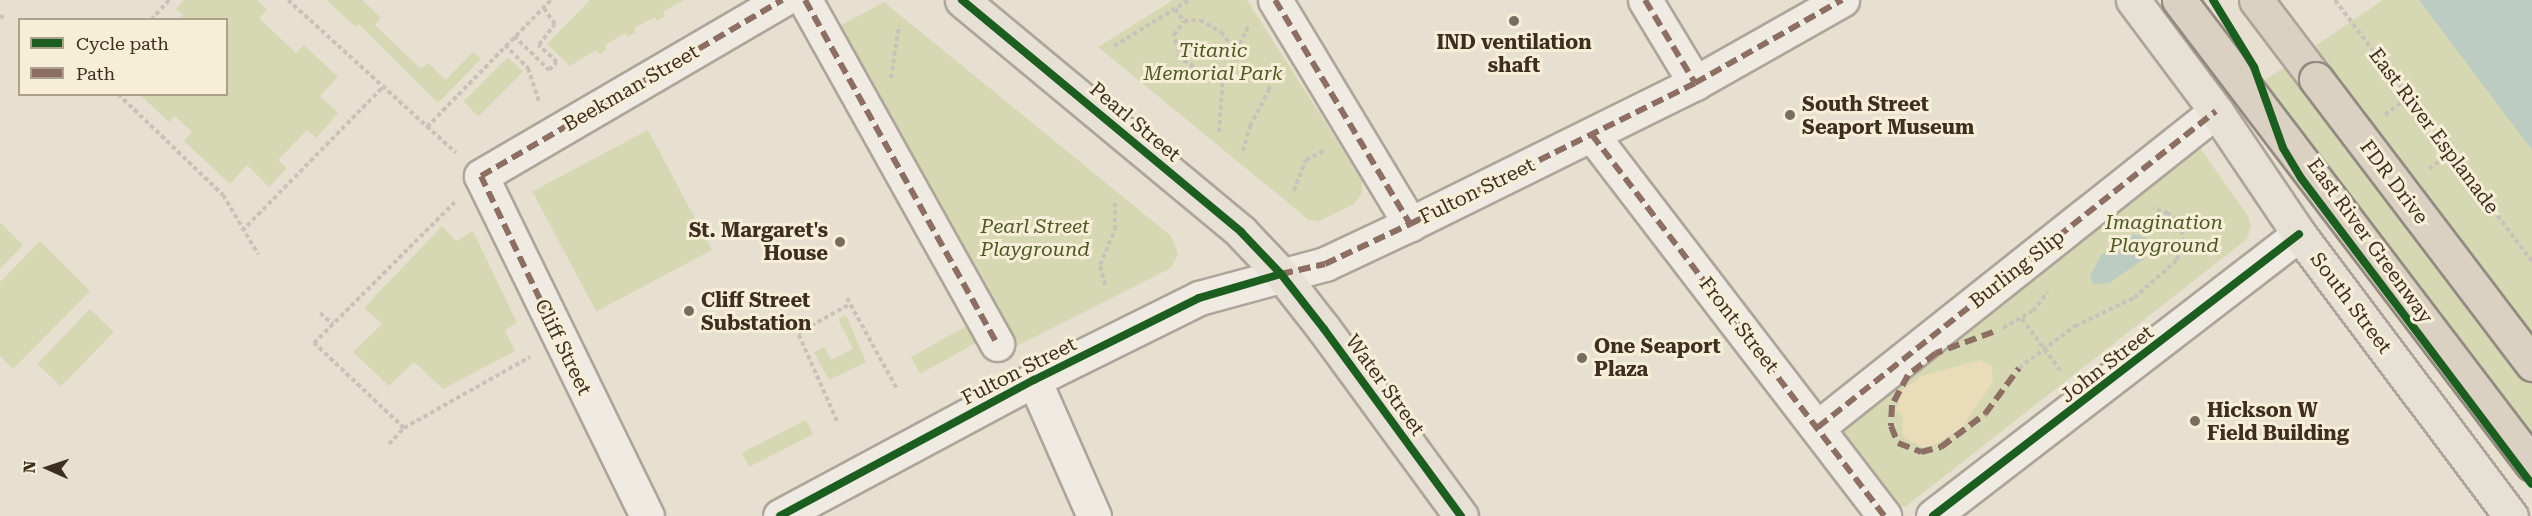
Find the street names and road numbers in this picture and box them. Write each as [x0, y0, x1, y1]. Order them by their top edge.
street label: Beekman Street [559, 40, 703, 136]
street label: East River Esplanade [2364, 43, 2504, 219]
street label: Pearl Street [1085, 77, 1185, 167]
street label: FDR Drive [2355, 135, 2433, 229]
street label: Fulton Street [1415, 153, 1539, 229]
street label: East River Greenway [2302, 154, 2438, 328]
street label: Burling Slip [1965, 224, 2069, 314]
street label: South Street [2305, 248, 2397, 358]
street label: Front Street [1694, 272, 1784, 378]
street label: Cliff Street [529, 295, 597, 399]
street label: John Street [2056, 320, 2158, 408]
street label: Water Street [1340, 330, 1430, 440]
street label: Fulton Street [958, 332, 1080, 410]

